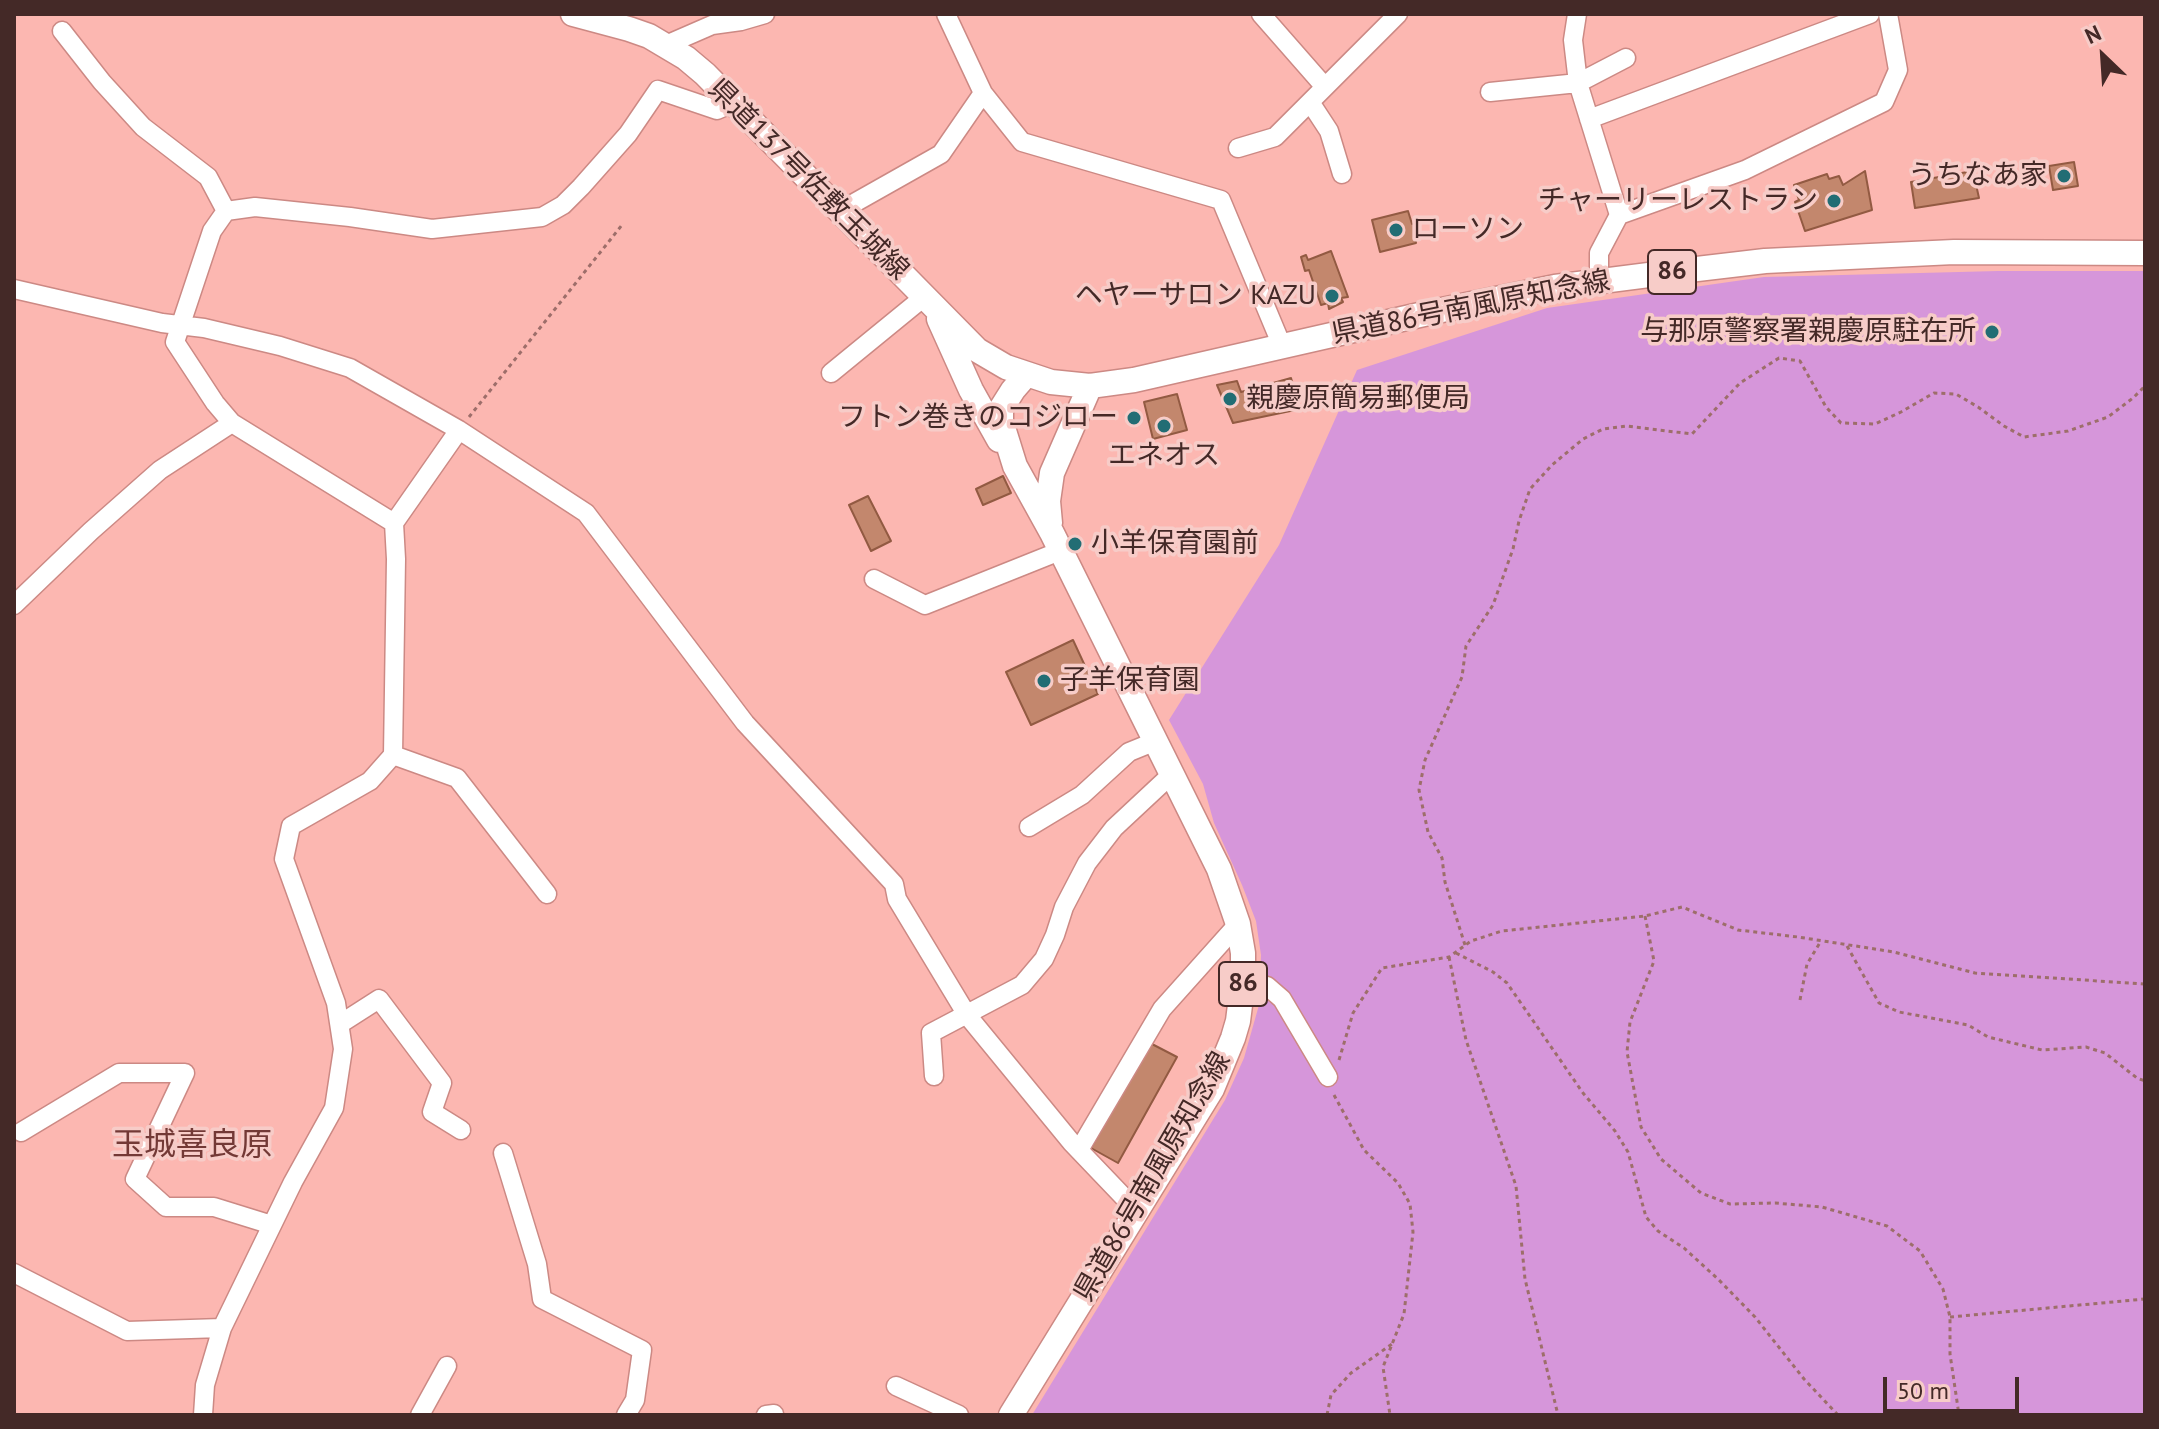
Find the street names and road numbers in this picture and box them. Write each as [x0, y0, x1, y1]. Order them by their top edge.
street label: 県道137号佐敷玉城線 [701, 73, 915, 287]
road number: 86 [1648, 250, 1696, 294]
street label: 県道86号南風原知念線 [1329, 265, 1613, 351]
road number: 86 [1219, 962, 1267, 1006]
street label: 県道86号南風原知念線 [1068, 1046, 1238, 1308]

